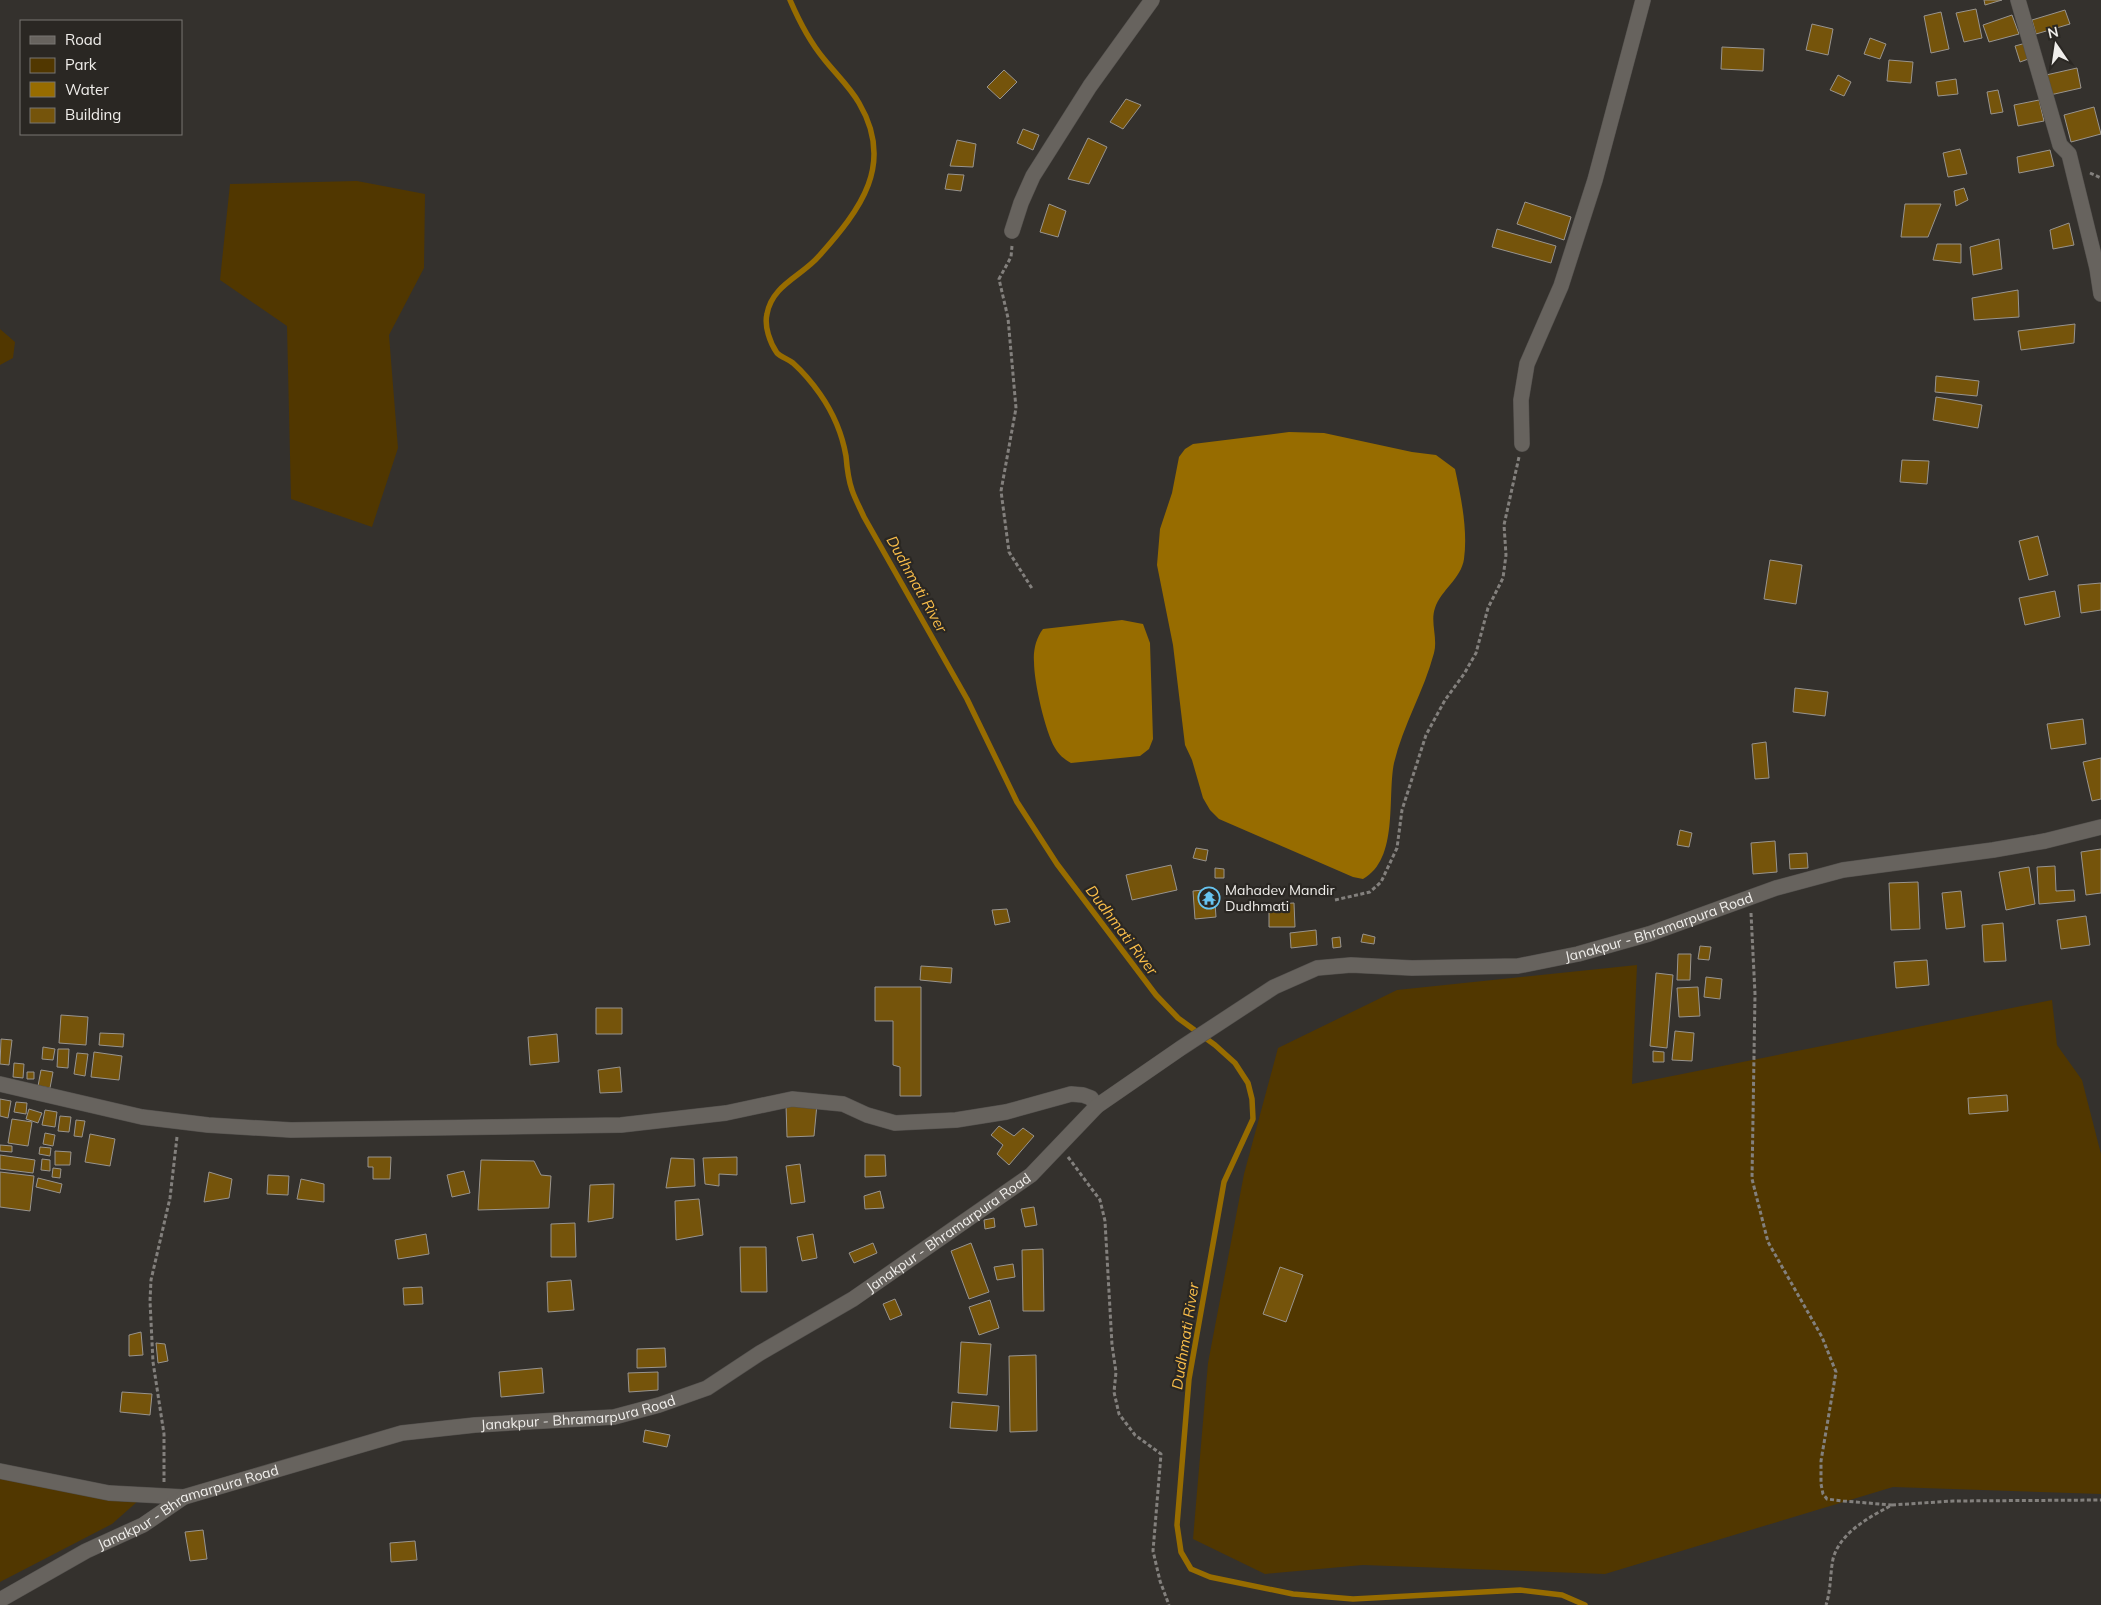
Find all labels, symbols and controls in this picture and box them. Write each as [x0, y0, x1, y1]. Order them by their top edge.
legend [20, 20, 182, 135]
north arrow [2031, 20, 2081, 70]
text: N [2046, 22, 2060, 42]
text: Road [65, 30, 102, 49]
text: Park [65, 55, 97, 74]
text: Water [65, 80, 109, 99]
text: Building [65, 105, 121, 124]
water label: Dudhmati River [883, 532, 952, 636]
water label: Dudhmati River [1082, 881, 1162, 979]
place label: Mahadev Mandir Dudhmati [1225, 881, 1335, 915]
temple icon: Mahadev Mandir Dudhmati [1197, 886, 1221, 910]
street label: Janakpur - Bhramarpura Road [1563, 888, 1755, 965]
street label: Janakpur - Bhramarpura Road [863, 1169, 1034, 1296]
water label: Dudhmati River [1167, 1281, 1203, 1391]
street label: Janakpur - Bhramarpura Road [480, 1391, 678, 1434]
street label: Janakpur - Bhramarpura Road [95, 1461, 281, 1553]

